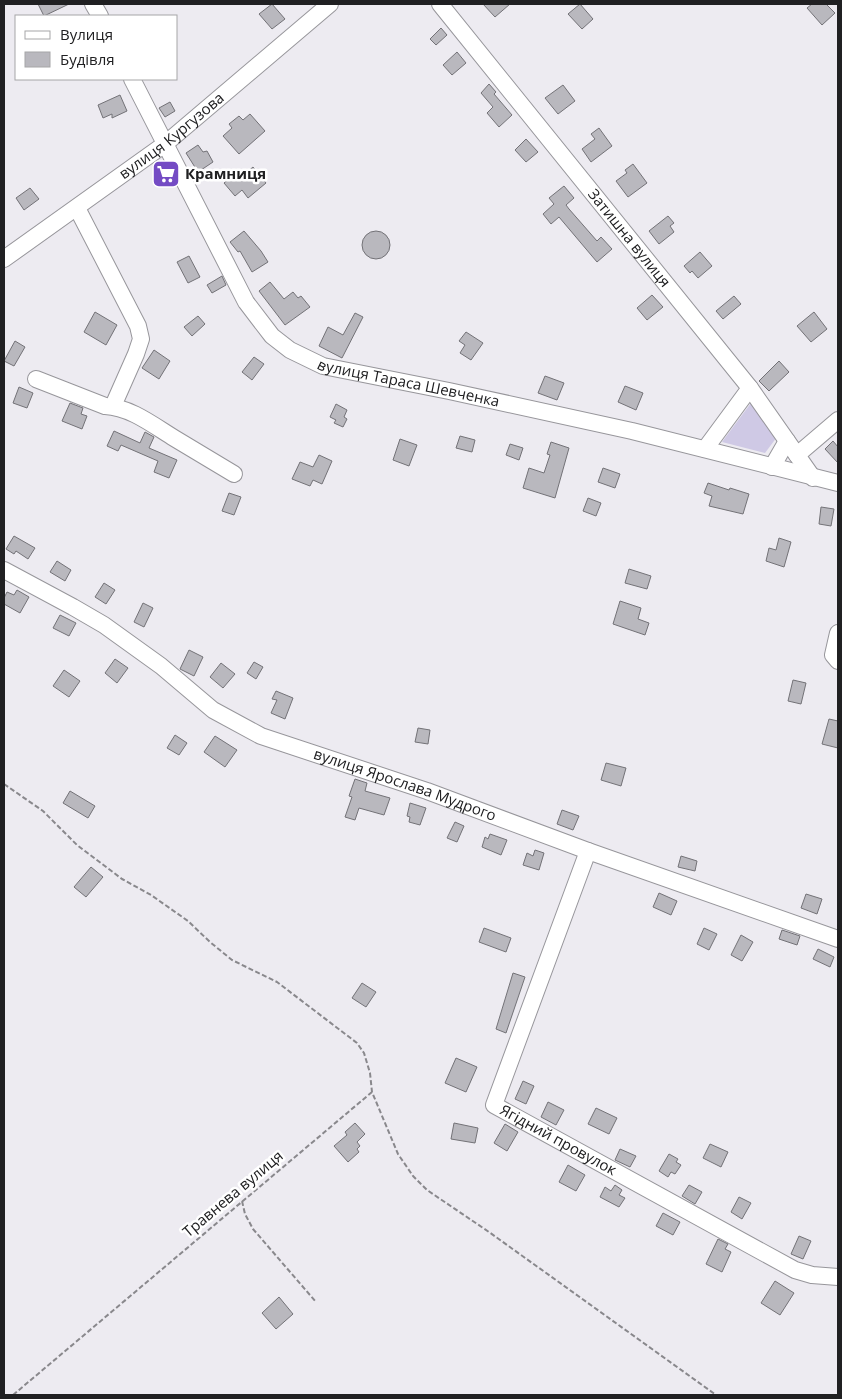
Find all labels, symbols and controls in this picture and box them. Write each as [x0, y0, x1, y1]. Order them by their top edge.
legend [15, 15, 178, 80]
text: Вулиця [60, 24, 113, 44]
text: Будівля [60, 49, 115, 69]
street label: вулиця Кургузова [114, 87, 228, 183]
supermarket icon: Крамниця [151, 159, 181, 189]
place label: Крамниця [185, 163, 266, 183]
street label: Затишна вулиця [584, 184, 676, 291]
street label: вулиця Тараса Шевченка [314, 354, 502, 411]
street label: вулиця Ярослава Мудрого [311, 743, 499, 825]
street label: Ягідний провулок [497, 1099, 621, 1179]
street label: Травнева вулиця [178, 1145, 287, 1241]

